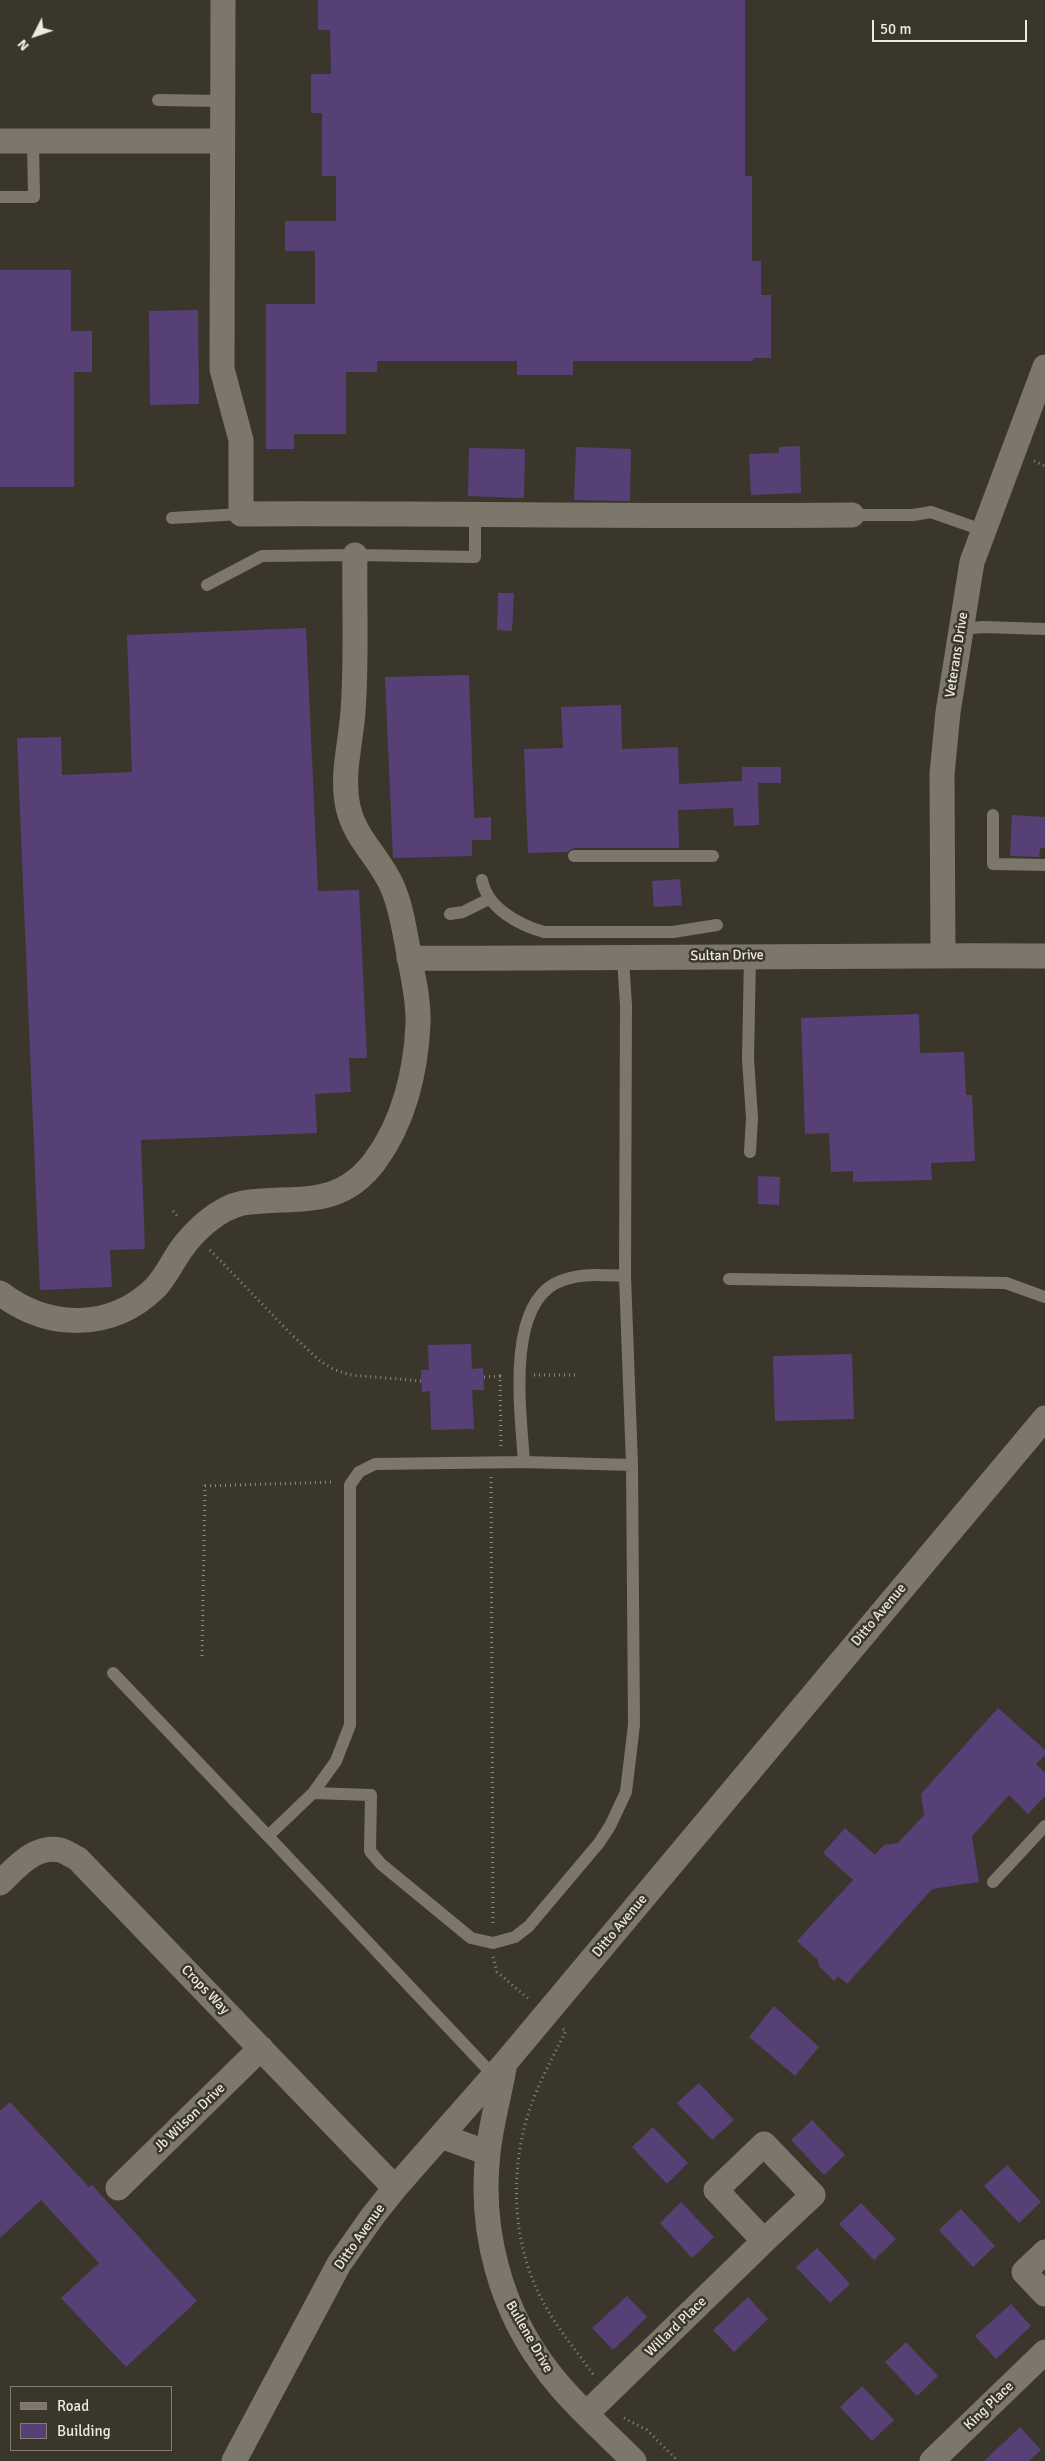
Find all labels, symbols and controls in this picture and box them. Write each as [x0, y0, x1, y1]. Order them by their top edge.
north arrow [10, 10, 60, 60]
scale bar [875, 10, 1030, 42]
text: 50 m [880, 20, 911, 38]
text: N [14, 36, 33, 54]
street label: Veterans Drive [942, 611, 972, 699]
street label: Sultan Drive [690, 947, 764, 965]
street label: Ditto Avenue [848, 1580, 910, 1650]
street label: Ditto Avenue [589, 1891, 651, 1961]
street label: Crops Way [177, 1962, 233, 2018]
street label: Jb Wilson Drive [151, 2080, 229, 2156]
street label: Ditto Avenue [331, 2201, 389, 2273]
street label: Willard Place [642, 2294, 710, 2360]
street label: Bullene Drive [502, 2298, 556, 2376]
street label: King Place [961, 2378, 1017, 2434]
legend [10, 2386, 172, 2451]
text: Road [57, 2397, 89, 2415]
text: Building [57, 2422, 111, 2440]

